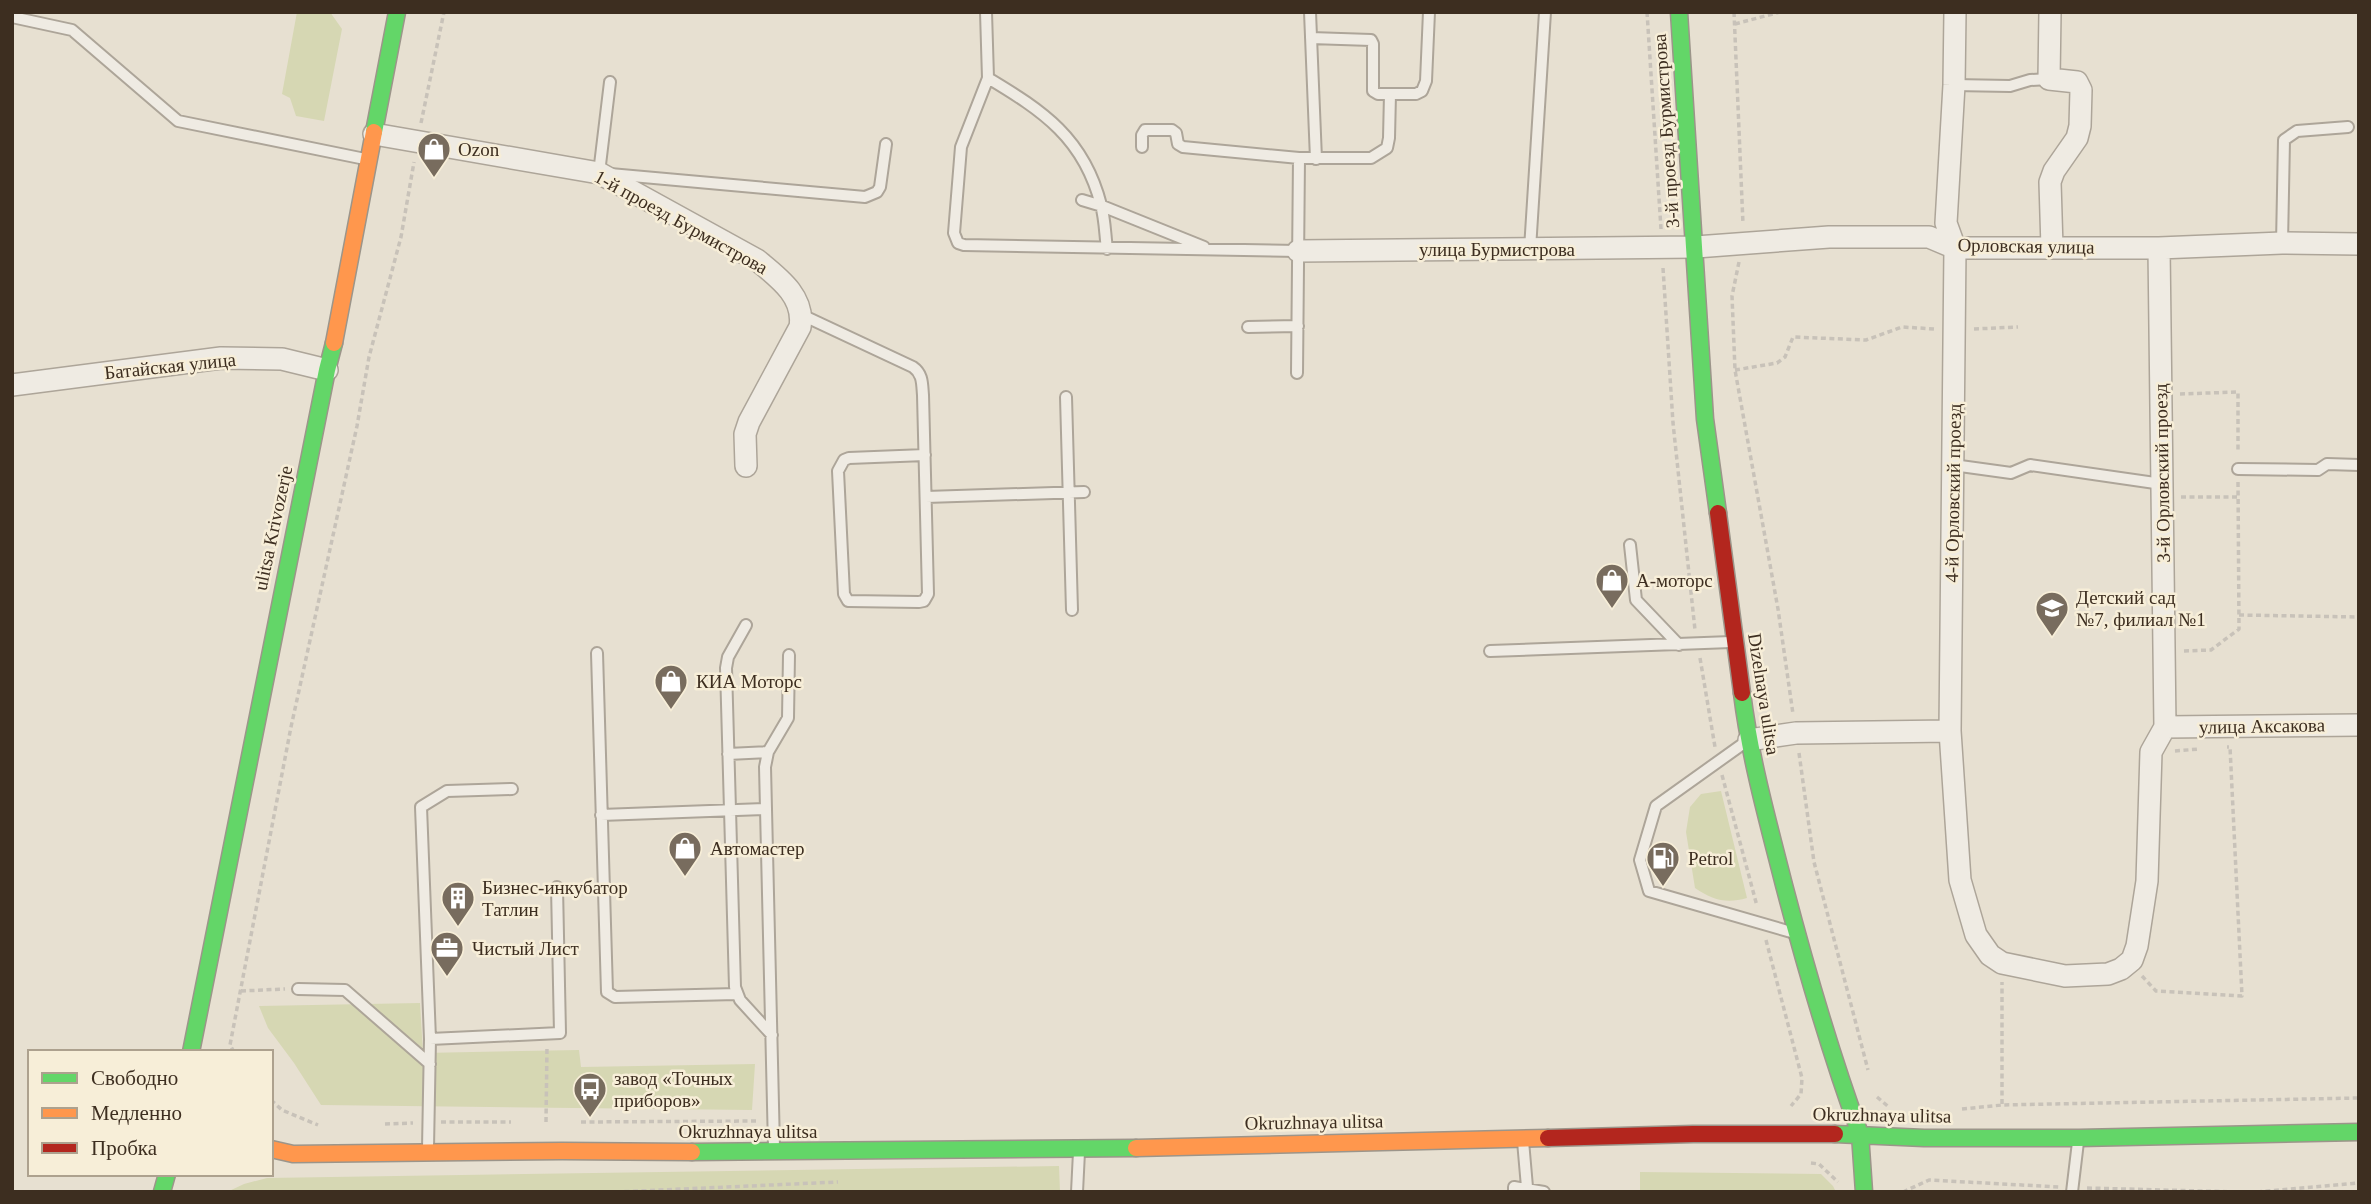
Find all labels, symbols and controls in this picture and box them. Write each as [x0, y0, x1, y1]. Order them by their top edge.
street label: 3-й проезд Бурмистрова [1649, 33, 1683, 229]
shop icon: Ozon [415, 130, 453, 179]
place label: Ozon [458, 139, 500, 160]
street label: 1-й проезд Бурмистрова [591, 166, 772, 279]
street label: Орловская улица [1957, 234, 2095, 258]
street label: улица Бурмистрова [1419, 239, 1576, 260]
street label: Батайская улица [103, 349, 237, 383]
street label: 3-й Орловский проезд [2150, 383, 2174, 563]
street label: 4-й Орловский проезд [1941, 403, 1965, 583]
street label: ulitsa Krivozerje [250, 464, 296, 592]
shop icon: А-моторс [1593, 561, 1631, 610]
place label: А-моторс [1636, 570, 1713, 591]
place label: Детский сад №7, филиал №1 [2076, 587, 2206, 630]
school or university icon: Детский сад №7, филиал №1 [2033, 589, 2071, 638]
street label: Dizelnaya ulitsa [1744, 632, 1784, 757]
shop icon: КИА Моторс [652, 662, 690, 711]
place label: КИА Моторс [696, 671, 802, 692]
street label: улица Аксакова [2199, 714, 2326, 738]
shop icon: Автомастер [666, 829, 704, 878]
place label: Автомастер [710, 838, 804, 859]
fuel station icon: Petrol [1644, 839, 1682, 888]
place label: Petrol [1688, 848, 1733, 869]
place label: Бизнес-инкубатор Татлин [482, 877, 628, 920]
building icon: Бизнес-инкубатор Татлин [439, 879, 477, 928]
office icon: Чистый Лист [428, 929, 466, 978]
place label: Чистый Лист [472, 938, 579, 959]
legend [28, 1050, 273, 1176]
text: Свободно [91, 1066, 178, 1090]
place label: завод «Точных приборов» [614, 1068, 733, 1111]
bus stop icon: завод «Точных приборов» [571, 1070, 609, 1119]
text: Медленно [91, 1101, 182, 1125]
street label: Okruzhnaya ulitsa [1812, 1103, 1952, 1127]
street label: Okruzhnaya ulitsa [1244, 1110, 1384, 1134]
street label: Okruzhnaya ulitsa [679, 1121, 818, 1142]
text: Пробка [91, 1136, 158, 1160]

